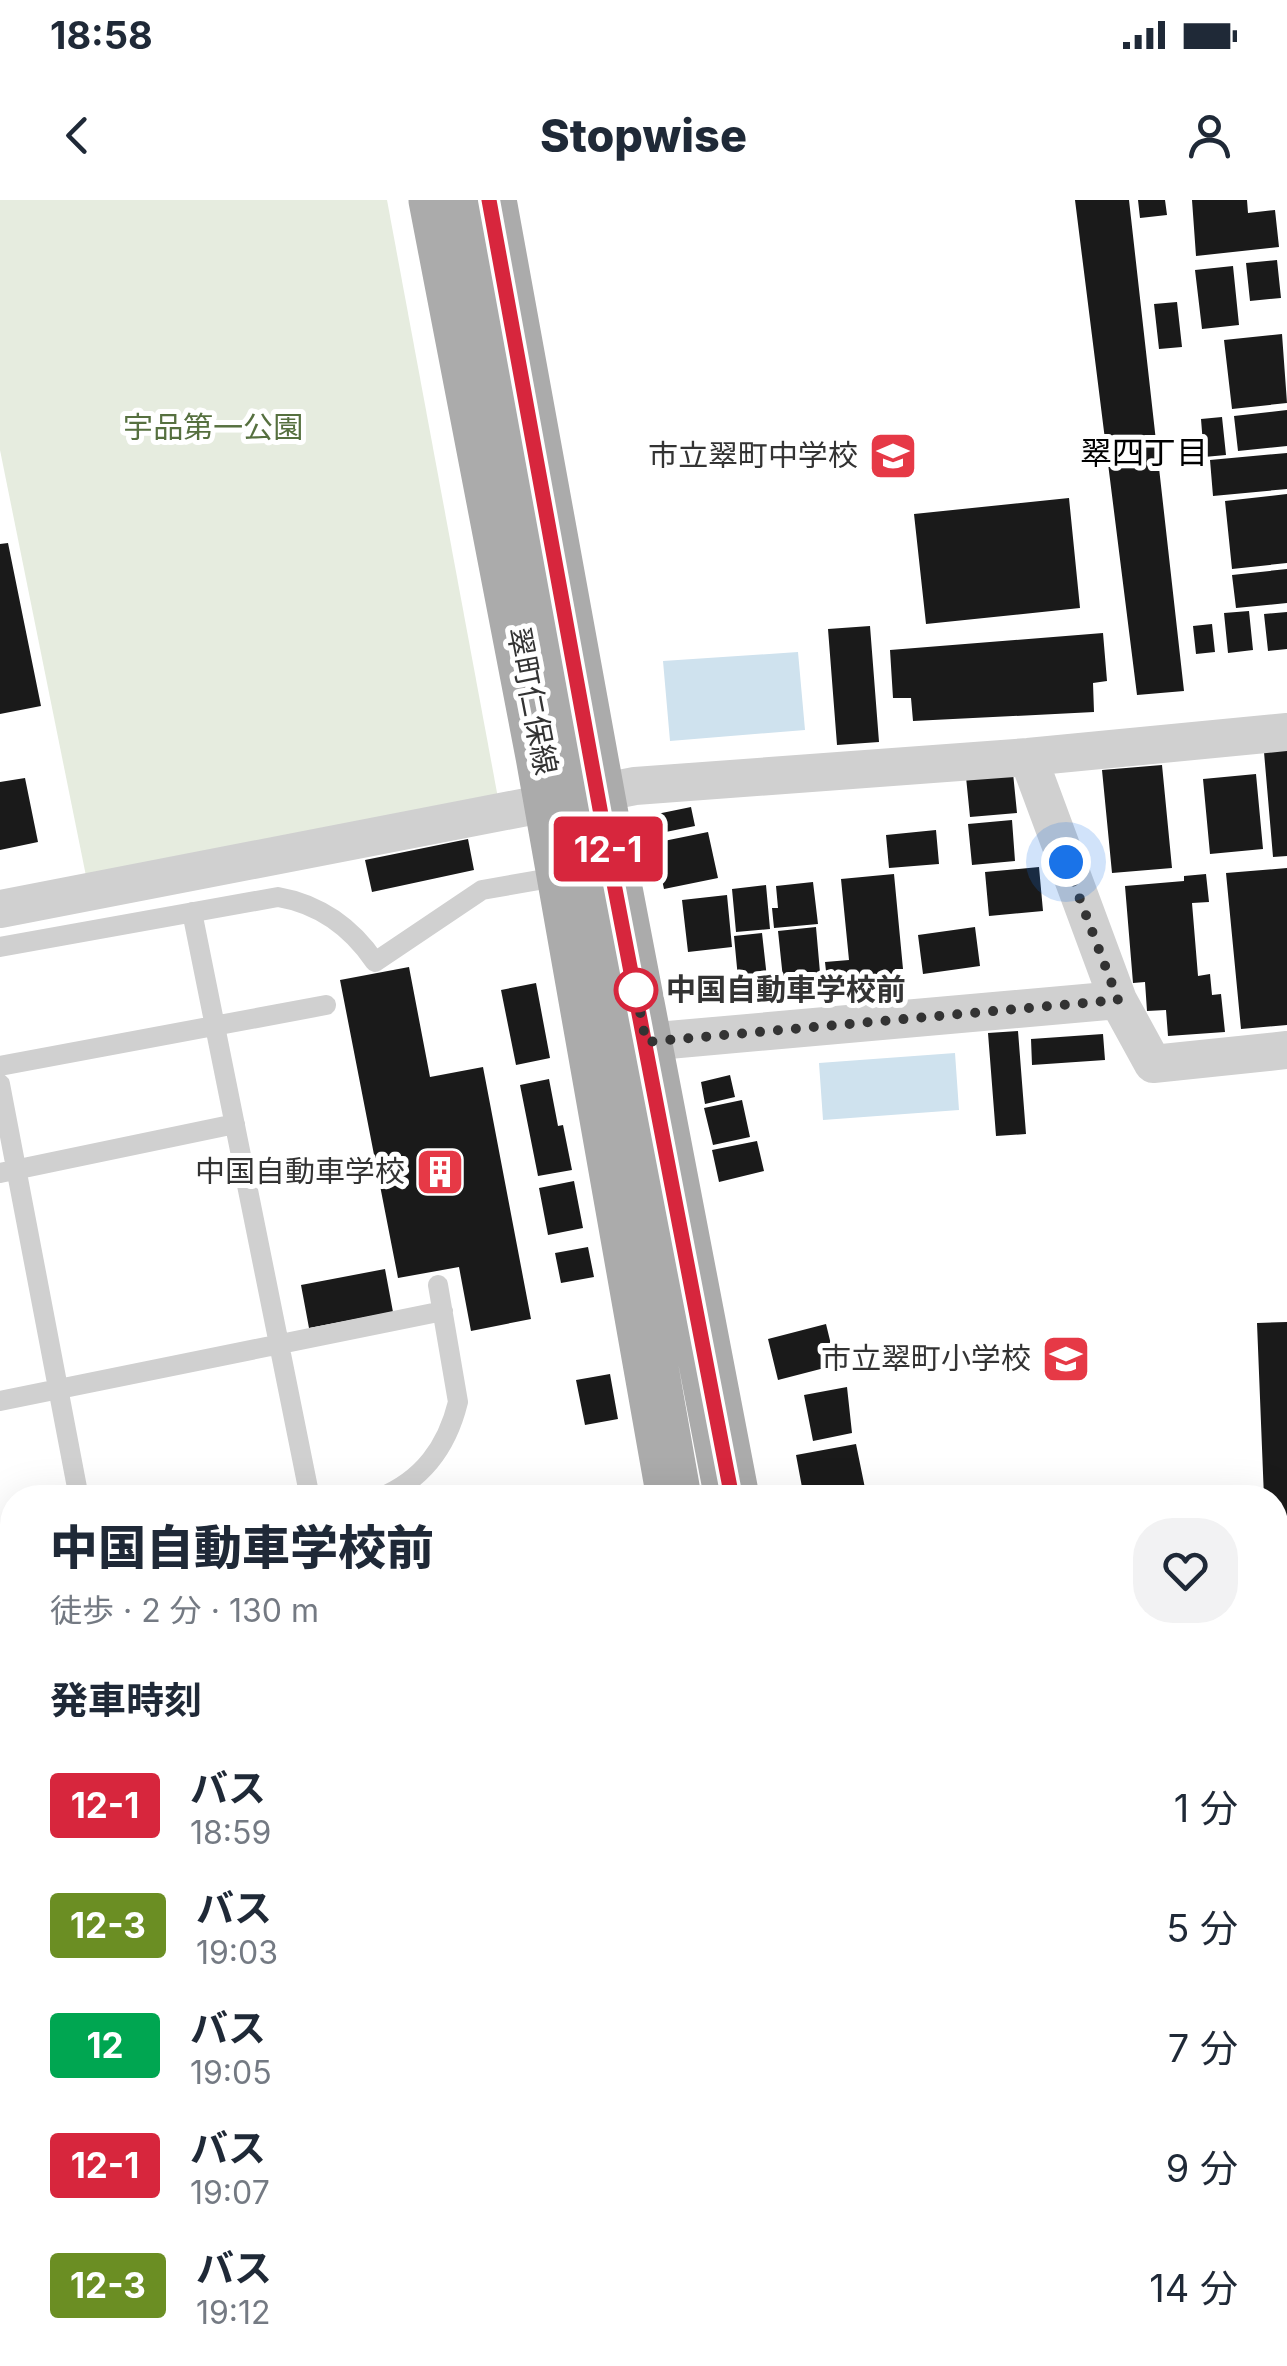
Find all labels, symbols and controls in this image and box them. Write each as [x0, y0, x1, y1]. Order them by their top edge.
text: 18:58 [50, 12, 153, 58]
icon: back [50, 108, 105, 163]
text: Stopwise [540, 108, 747, 163]
icon: person [1182, 108, 1237, 163]
park label: 宇品第一公園 [123, 409, 303, 445]
school or university icon: 市立翠町中学校 [867, 430, 919, 482]
district label: 翠四丁目 [1080, 433, 1208, 472]
place label: 市立翠町中学校 [648, 437, 858, 473]
street label: 翠町仁保線 [501, 624, 565, 778]
line badge: 12-1 [538, 816, 678, 882]
text: 12-1 [574, 828, 642, 870]
your location [1041, 837, 1091, 887]
marker: 中国自動車学校前 [615, 969, 657, 1011]
place label: 中国自動車学校前 [666, 971, 906, 1007]
building icon: 中国自動車学校 [414, 1146, 466, 1198]
place label: 中国自動車学校 [195, 1153, 405, 1189]
school or university icon: 市立翠町小学校 [1040, 1333, 1092, 1385]
place label: 市立翠町小学校 [821, 1340, 1031, 1376]
text: 中国自動車学校前 [50, 1518, 434, 1577]
button: heart [1133, 1518, 1238, 1623]
text: 徒歩 · 2 分 · 130 m [50, 1591, 319, 1630]
text: 発車時刻 [50, 1677, 202, 1723]
text: バス [190, 1765, 266, 1811]
text: 12-1 [71, 1784, 139, 1826]
text: 1 分 [1174, 1785, 1238, 1831]
text: 18:59 [190, 1813, 271, 1852]
text: バス [196, 1885, 272, 1931]
text: 12-3 [70, 1904, 146, 1946]
text: 5 分 [1166, 1905, 1238, 1951]
text: 19:03 [196, 1933, 278, 1972]
text: バス [190, 2005, 266, 2051]
text: 12 [86, 2024, 124, 2066]
text: 7 分 [1168, 2025, 1238, 2071]
text: 19:05 [190, 2053, 272, 2092]
text: バス [190, 2125, 266, 2171]
text: 12-1 [71, 2144, 139, 2186]
text: 9 分 [1166, 2145, 1238, 2191]
text: 19:07 [190, 2173, 270, 2212]
text: バス [196, 2245, 272, 2291]
text: 12-3 [70, 2264, 146, 2306]
text: 14 分 [1149, 2265, 1238, 2311]
text: 19:12 [196, 2293, 271, 2332]

